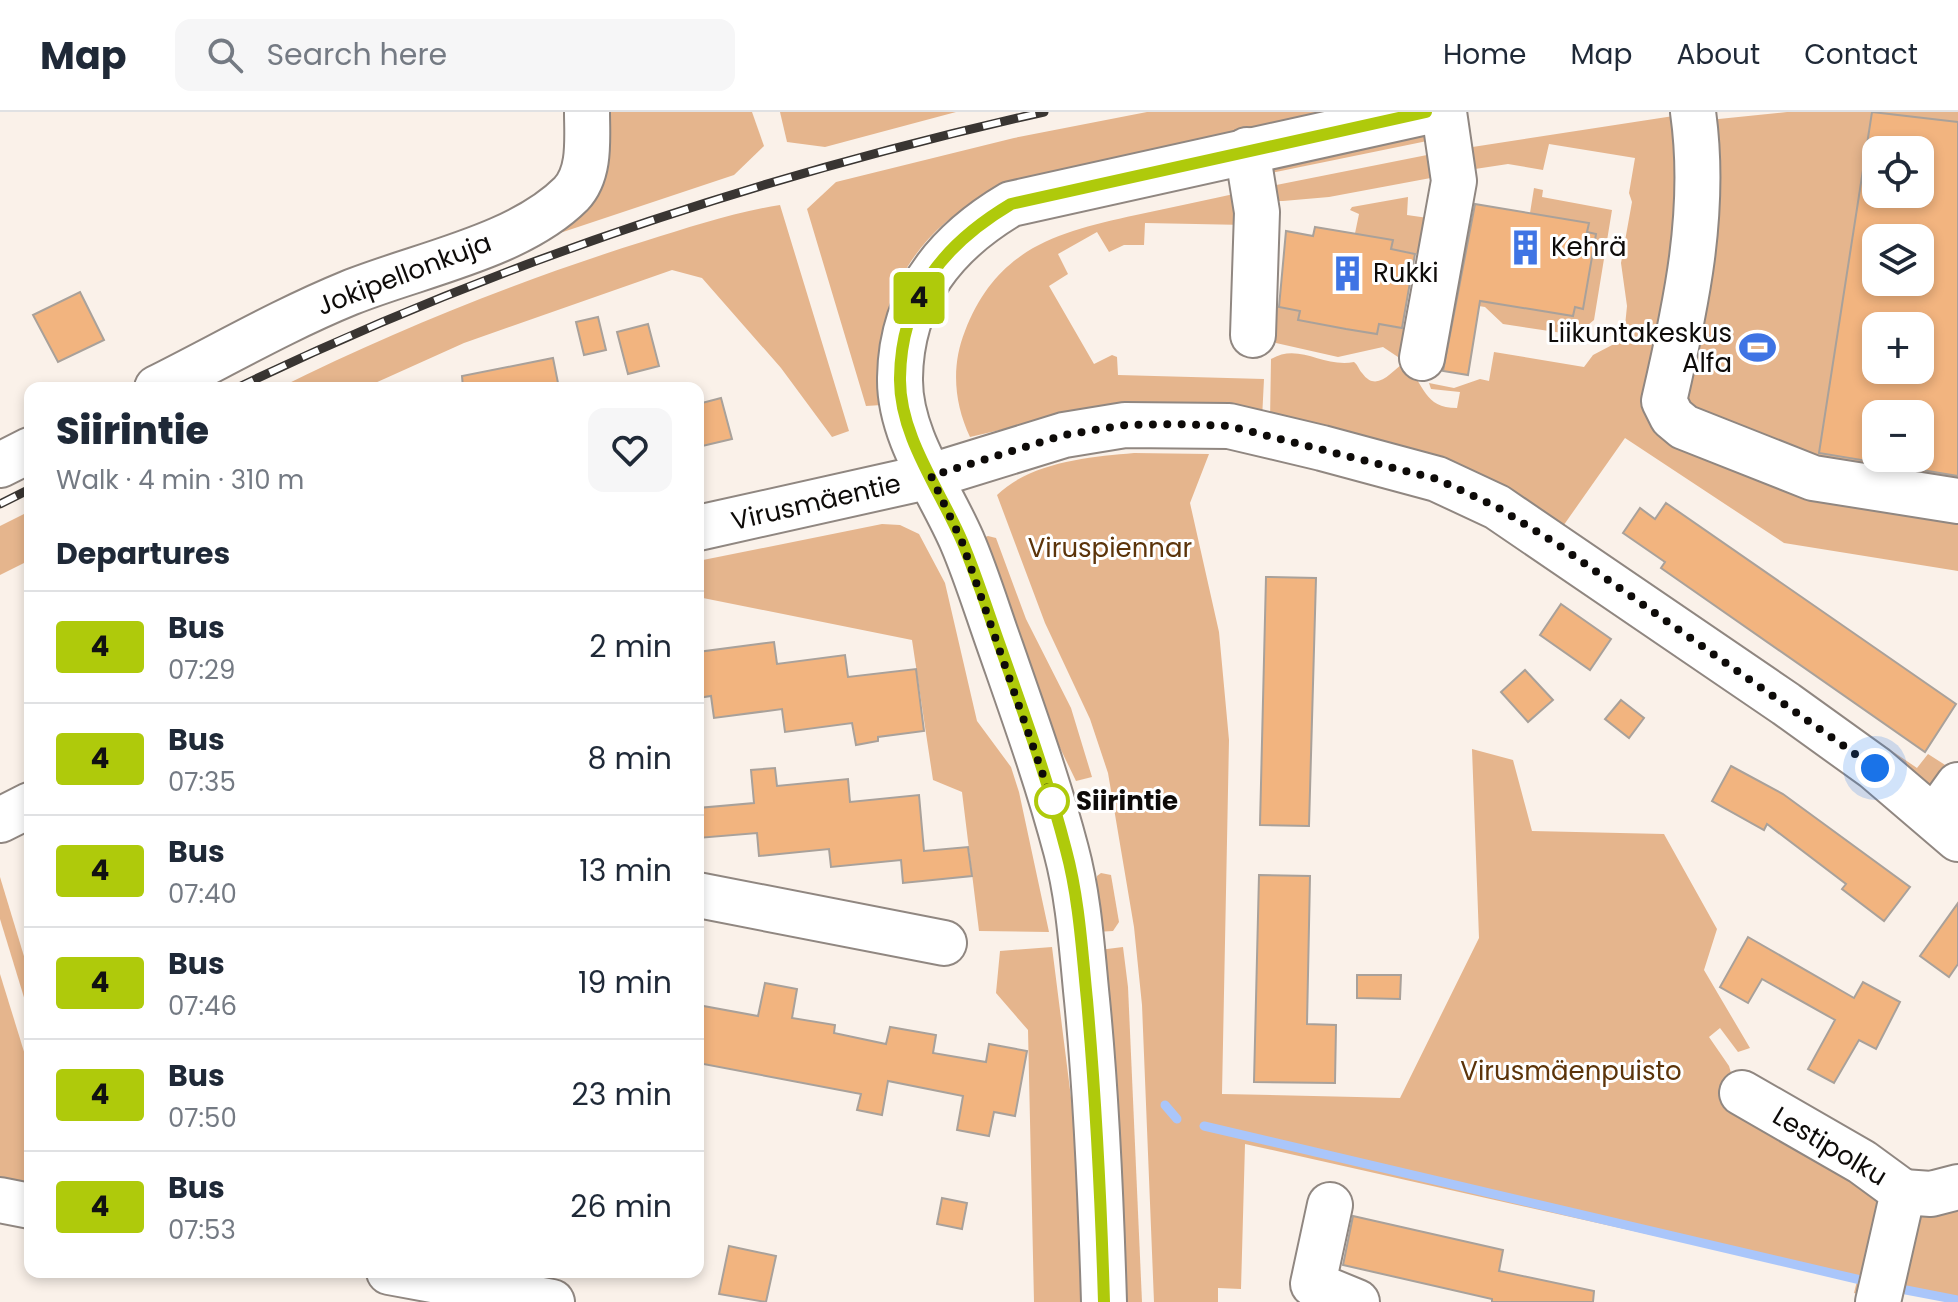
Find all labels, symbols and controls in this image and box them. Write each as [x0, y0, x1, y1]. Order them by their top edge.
search box [175, 19, 735, 91]
text: Map [40, 29, 127, 82]
icon: search [203, 33, 247, 77]
text: Search here [267, 33, 447, 76]
text: Home [1443, 35, 1526, 74]
text: Map [1570, 35, 1632, 74]
text: About [1676, 35, 1760, 74]
text: Contact [1804, 35, 1918, 74]
map controls [1862, 136, 1934, 472]
button: locate [1862, 136, 1934, 208]
street label: Jokipellonkuja [312, 224, 496, 324]
button: layers [1862, 224, 1934, 296]
building icon: Kehrä [1506, 228, 1544, 266]
place label: Kehrä [1551, 229, 1627, 265]
building icon: Rukki [1328, 254, 1366, 292]
place label: Rukki [1373, 255, 1439, 291]
line badge: 4 [893, 272, 945, 324]
text: 4 [910, 278, 928, 317]
button: + [1862, 312, 1934, 384]
place label: Liikuntakeskus Alfa [1548, 315, 1732, 381]
sports icon: Liikuntakeskus Alfa [1739, 329, 1777, 367]
button: − [1862, 400, 1934, 472]
text: Siirintie [56, 404, 209, 457]
button: heart [588, 408, 672, 492]
text: Walk · 4 min · 310 m [56, 462, 304, 498]
street label: Virusmäentie [728, 465, 904, 539]
park label: Viruspiennar [1028, 530, 1192, 566]
text: Departures [56, 532, 230, 575]
text: Bus [168, 606, 225, 649]
text: 2 min [589, 625, 672, 668]
text: 4 [91, 627, 109, 666]
text: 07:29 [168, 652, 235, 688]
text: Bus [168, 718, 225, 761]
text: 8 min [588, 737, 672, 780]
text: 4 [91, 739, 109, 778]
your location [1855, 748, 1895, 788]
text: 07:35 [168, 764, 236, 800]
place label: Siirintie [1076, 783, 1178, 819]
marker: Siirintie [1035, 784, 1069, 818]
text: Bus [168, 830, 225, 873]
text: 13 min [579, 849, 672, 892]
text: 4 [91, 851, 109, 890]
text: 07:40 [168, 876, 237, 912]
text: Bus [168, 942, 225, 985]
text: 19 min [578, 961, 672, 1004]
text: 4 [91, 963, 109, 1002]
text: 07:46 [168, 988, 237, 1024]
park label: Virusmäenpuisto [1460, 1053, 1682, 1089]
text: Bus [168, 1054, 225, 1097]
text: 23 min [572, 1073, 672, 1116]
text: 4 [91, 1075, 109, 1114]
street label: Lestipolku [1766, 1098, 1894, 1194]
text: 07:50 [168, 1100, 237, 1136]
text: Bus [168, 1166, 225, 1209]
text: 26 min [570, 1185, 672, 1228]
text: 4 [91, 1187, 109, 1226]
text: 07:53 [168, 1212, 236, 1248]

